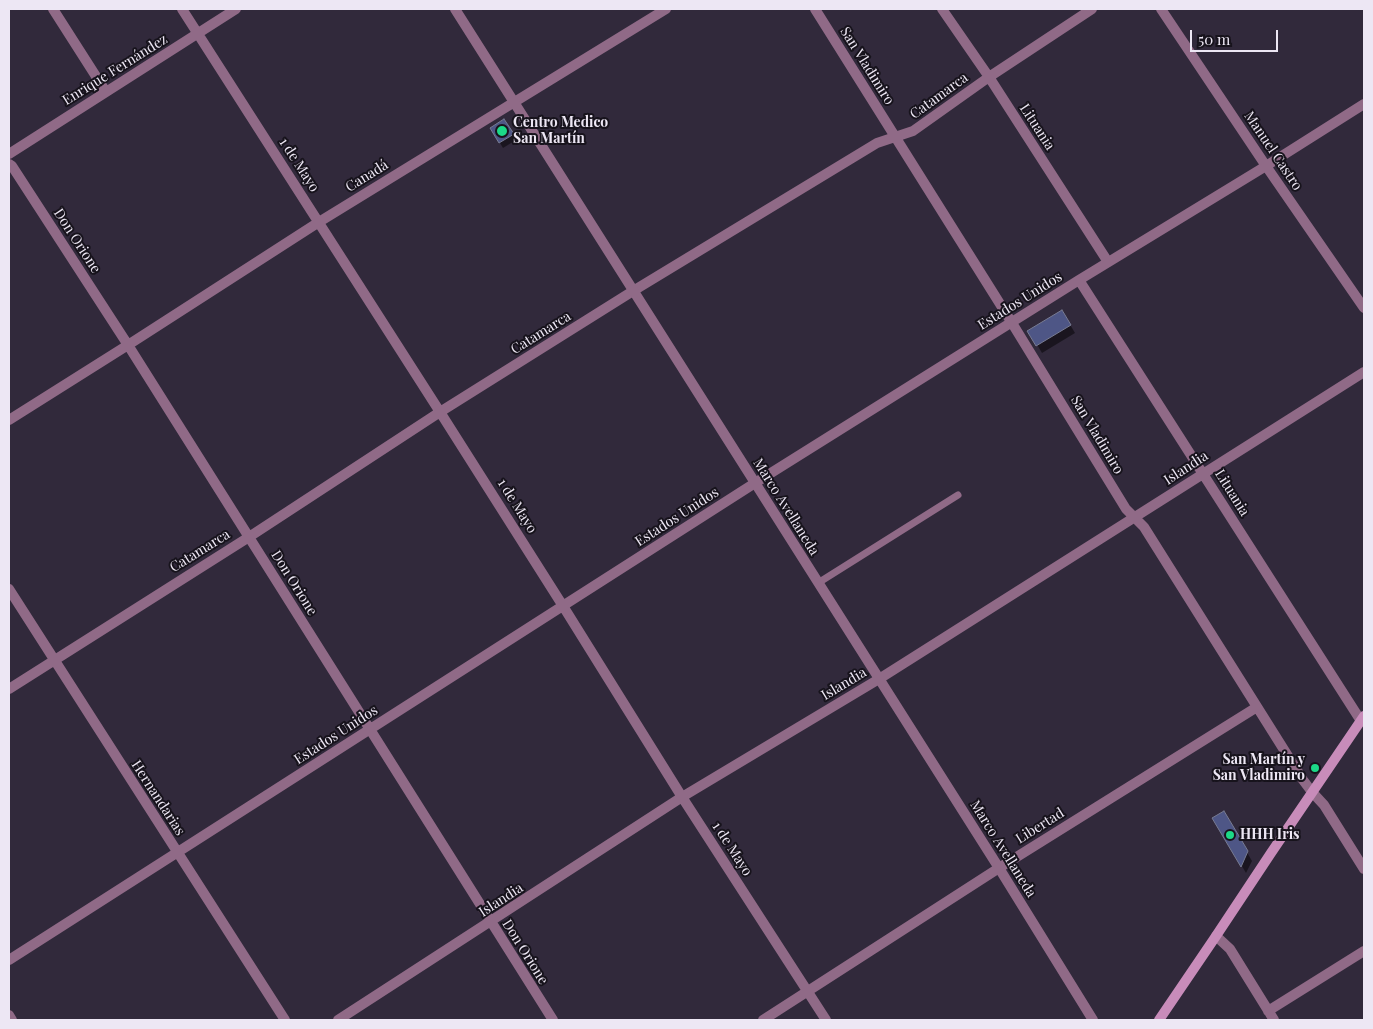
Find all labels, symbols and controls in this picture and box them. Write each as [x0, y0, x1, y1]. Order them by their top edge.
scale bar [1193, 20, 1280, 52]
street label: San Vladimiro [836, 24, 898, 108]
text: 50 m [1198, 29, 1230, 49]
street label: Enrique Fernández [60, 31, 170, 109]
street label: Catamarca [907, 69, 971, 123]
street label: Lituania [1016, 101, 1058, 153]
street label: Manuel Castro [1240, 108, 1306, 194]
place label: Centro Medico San Martín [513, 115, 608, 148]
marker: Centro Medico San Martín [495, 124, 509, 138]
street label: 1 de Mayo [275, 135, 323, 195]
street label: Canadá [343, 156, 391, 196]
street label: Don Orione [50, 206, 104, 276]
street label: Estados Unidos [975, 268, 1065, 334]
street label: Catamarca [508, 308, 574, 358]
street label: San Vladimiro [1067, 393, 1127, 477]
street label: Islandia [1161, 447, 1211, 489]
street label: Marco Avellaneda [749, 455, 823, 559]
street label: Lituania [1211, 467, 1253, 519]
street label: 1 de Mayo [494, 476, 540, 536]
street label: Estados Unidos [632, 484, 722, 550]
street label: Catamarca [167, 526, 233, 576]
street label: Don Orione [267, 547, 321, 619]
street label: Islandia [818, 664, 870, 704]
street label: Estados Unidos [291, 702, 381, 768]
place label: San Martín y San Vladimiro [1213, 752, 1305, 784]
street label: Hernandarias [128, 757, 188, 839]
marker: San Martín y San Vladimiro [1309, 762, 1321, 774]
street label: Marco Avellaneda [966, 797, 1040, 901]
street label: Libertad [1013, 805, 1067, 847]
street label: 1 de Mayo [708, 819, 756, 879]
place label: HHH Iris [1240, 827, 1300, 843]
marker: HHH Iris [1224, 829, 1236, 841]
street label: Islandia [476, 879, 526, 921]
street label: Don Orione [498, 916, 552, 988]

